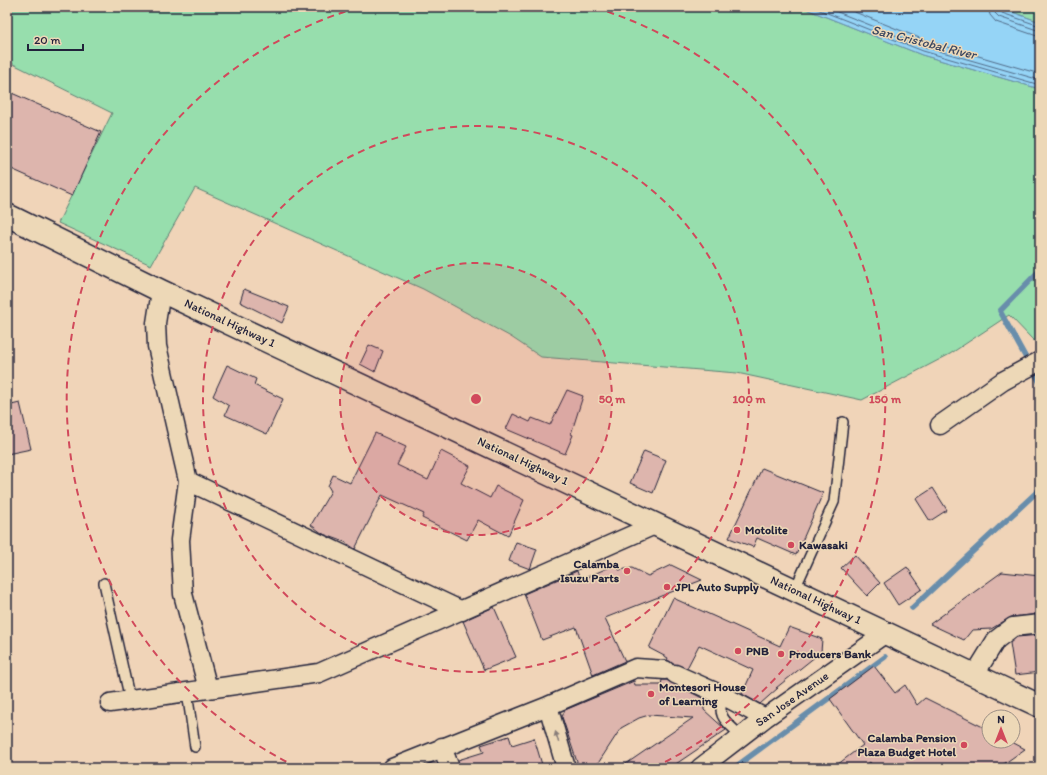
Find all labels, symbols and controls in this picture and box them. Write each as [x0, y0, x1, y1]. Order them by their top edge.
water label: San Cristobal River [870, 22, 980, 63]
scale bar [28, 26, 83, 52]
text: 20 m [34, 33, 61, 47]
street label: National Highway 1 [182, 296, 278, 350]
centre of rings [469, 392, 483, 406]
text: 50 m [599, 392, 626, 406]
text: 100 m [732, 392, 766, 406]
text: 150 m [869, 392, 902, 406]
street label: National Highway 1 [475, 434, 571, 488]
place label: Motolite [745, 523, 788, 537]
marker: Motolite [732, 525, 742, 535]
place label: Kawasaki [799, 538, 848, 552]
marker: Kawasaki [786, 540, 796, 550]
place label: Calamba Isuzu Parts [560, 557, 620, 585]
marker: Calamba Isuzu Parts [622, 566, 632, 576]
street label: National Highway 1 [768, 573, 864, 627]
place label: JPL Auto Supply [674, 580, 759, 595]
marker: JPL Auto Supply [662, 582, 672, 592]
place label: PNB [746, 644, 769, 658]
marker: PNB [733, 646, 743, 656]
place label: Producers Bank [789, 647, 872, 661]
marker: Producers Bank [776, 649, 786, 659]
street label: San Jose Avenue [753, 668, 831, 729]
place label: Montesori House of Learning [659, 680, 746, 709]
marker: Montesori House of Learning [646, 689, 656, 699]
north arrow [981, 709, 1021, 749]
text: N [997, 713, 1005, 726]
one-way arrow [554, 731, 560, 743]
place label: Calamba Pension Plaza Budget Hotel [857, 731, 957, 760]
marker: Calamba Pension Plaza Budget Hotel [959, 740, 969, 750]

